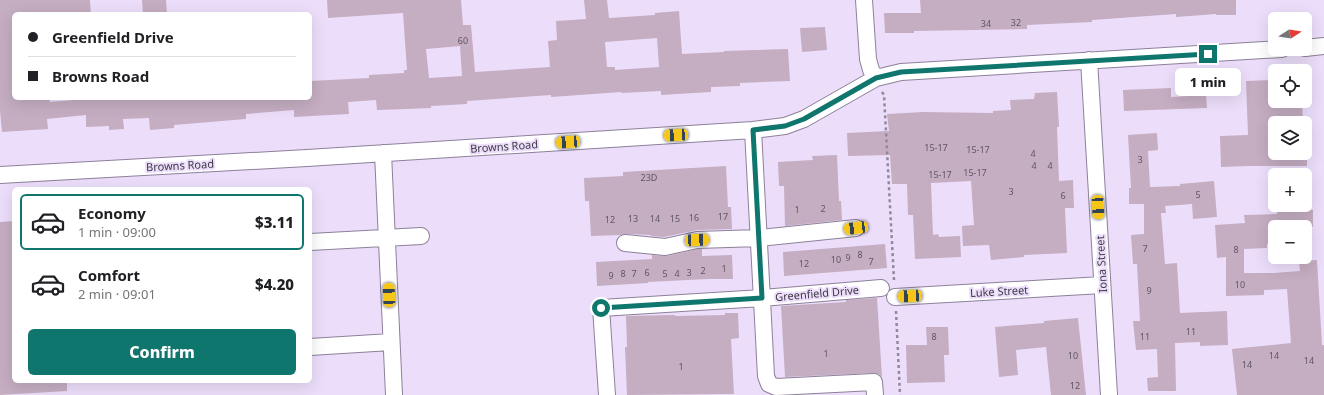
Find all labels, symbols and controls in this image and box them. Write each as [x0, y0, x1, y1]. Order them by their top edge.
north arrow [1268, 12, 1312, 56]
map controls [1268, 12, 1312, 264]
house number: 32 [1011, 16, 1021, 29]
house number: 34 [981, 17, 991, 30]
text: Greenfield Drive [52, 27, 174, 47]
house number: 60 [458, 34, 468, 47]
route end [1199, 45, 1217, 63]
button: locate [1268, 64, 1312, 108]
text: Browns Road [52, 66, 149, 86]
callout: 1 min [1175, 68, 1241, 96]
text: 1 min [1190, 73, 1226, 91]
button: layers [1268, 116, 1312, 160]
car [664, 128, 688, 142]
car [556, 135, 580, 149]
street label: Browns Road [470, 136, 538, 156]
house number: 15-17 [924, 141, 948, 154]
house number: 15-17 [966, 143, 990, 156]
house number: 4 [1030, 147, 1036, 160]
house number: 3 [1137, 153, 1143, 166]
street label: Browns Road [146, 156, 214, 174]
house number: 4 [1031, 159, 1037, 172]
house number: 4 [1047, 159, 1053, 172]
house number: 15-17 [963, 166, 987, 179]
house number: 15-17 [928, 168, 952, 181]
button: + [1268, 168, 1312, 212]
house number: 23D [641, 171, 658, 184]
house number: 3 [1008, 185, 1014, 198]
house number: 5 [1195, 188, 1201, 201]
house number: 6 [1060, 189, 1066, 202]
car [1091, 195, 1105, 219]
house number: 2 [820, 202, 826, 215]
text: Economy [78, 203, 146, 223]
house number: 1 [794, 203, 800, 216]
icon: car [30, 204, 66, 240]
house number: 17 [718, 210, 728, 223]
house number: 16 [689, 211, 699, 224]
text: $3.11 [255, 212, 294, 232]
house number: 13 [628, 212, 638, 225]
house number: 14 [650, 212, 660, 225]
house number: 15 [670, 212, 680, 225]
house number: 12 [605, 213, 615, 226]
button: − [1268, 220, 1312, 264]
car [843, 221, 869, 235]
text: 1 min · 09:00 [78, 223, 156, 241]
car [685, 234, 709, 246]
street label: Iona Street [1092, 235, 1110, 293]
house number: 7 [1142, 242, 1148, 255]
house number: 8 [1233, 243, 1239, 256]
house number: 8 [857, 248, 863, 261]
house number: 9 [845, 251, 851, 264]
house number: 10 [831, 253, 841, 266]
house number: 7 [868, 255, 874, 268]
house number: 12 [799, 257, 809, 270]
house number: 1 [721, 262, 727, 275]
house number: 2 [700, 264, 706, 277]
text: Comfort [78, 265, 140, 285]
icon: car [30, 266, 66, 302]
house number: 6 [644, 266, 650, 279]
house number: 3 [686, 266, 692, 279]
house number: 8 [620, 267, 626, 280]
house number: 7 [631, 267, 637, 280]
house number: 5 [662, 267, 668, 280]
house number: 4 [674, 267, 680, 280]
house number: 9 [608, 269, 614, 282]
text: $4.20 [255, 274, 294, 294]
house number: 10 [1235, 278, 1245, 291]
street label: Greenfield Drive [774, 282, 860, 304]
street label: Luke Street [970, 282, 1028, 300]
car [383, 283, 395, 307]
house number: 9 [1146, 284, 1152, 297]
text: 2 min · 09:01 [78, 285, 156, 303]
car [898, 289, 922, 303]
route start [592, 299, 610, 317]
house number: 11 [1186, 325, 1196, 338]
button: Confirm [28, 329, 296, 375]
house number: 8 [931, 330, 937, 343]
house number: 11 [1140, 330, 1150, 343]
house number: 1 [823, 347, 829, 360]
house number: 10 [1068, 349, 1078, 362]
house number: 14 [1269, 349, 1279, 362]
house number: 14 [1304, 354, 1314, 367]
house number: 14 [1242, 358, 1252, 371]
house number: 1 [678, 360, 684, 373]
house number: 12 [1070, 379, 1080, 392]

